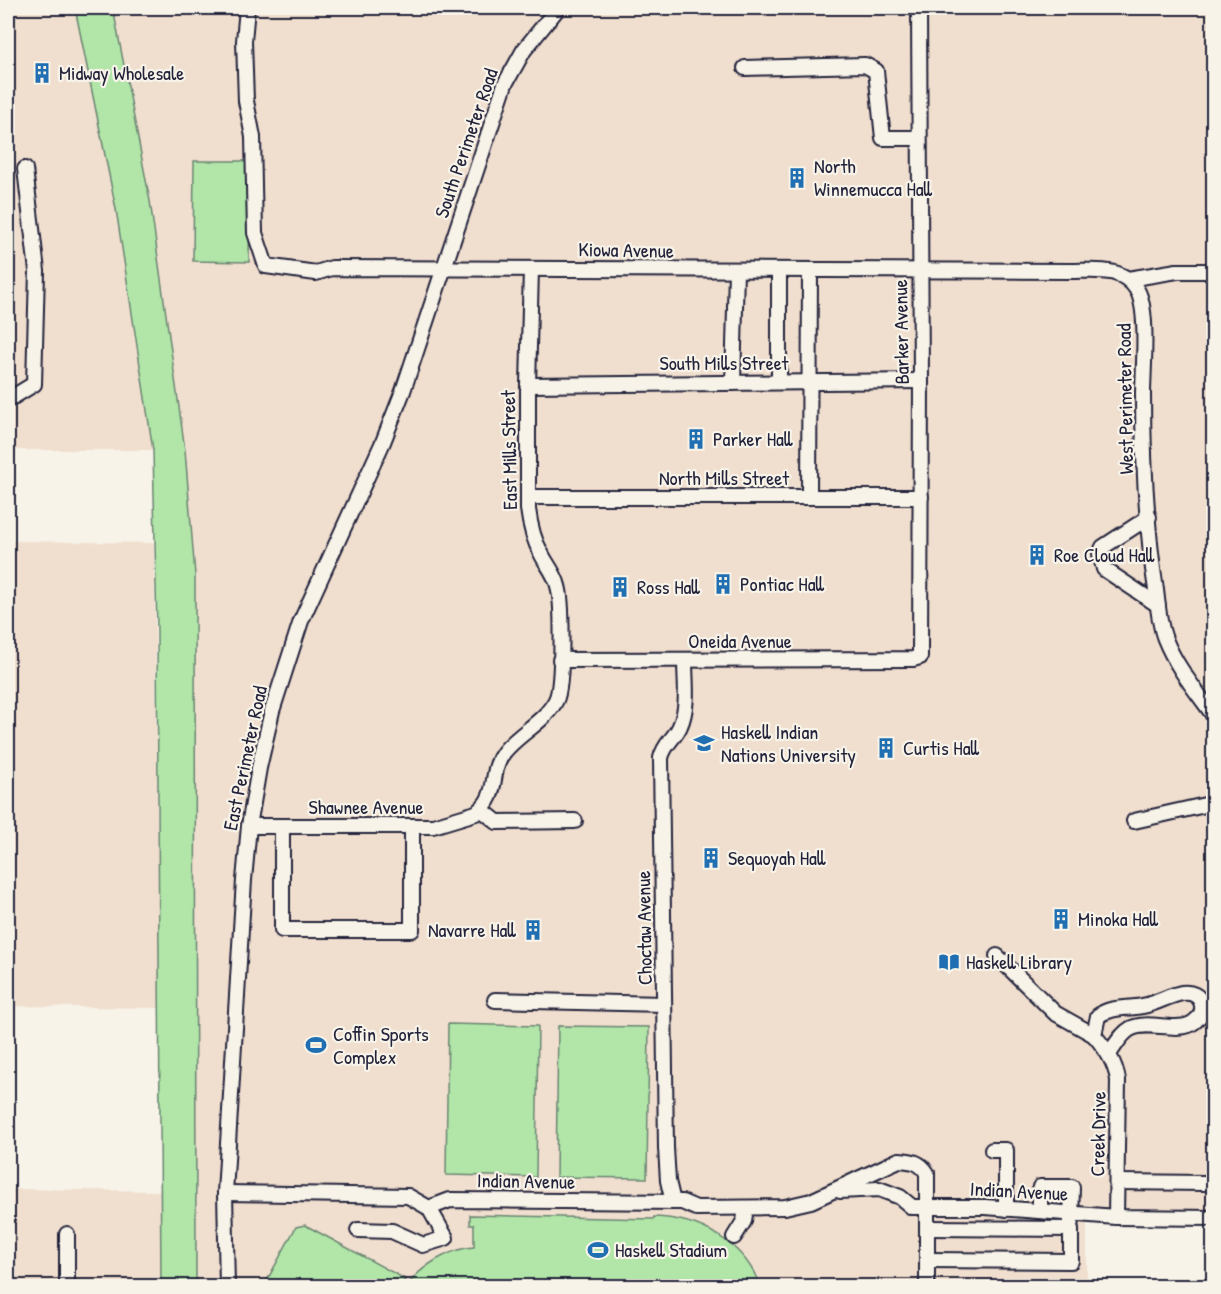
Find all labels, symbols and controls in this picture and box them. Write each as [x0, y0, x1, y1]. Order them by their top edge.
place label: Midway Wholesale [59, 59, 184, 86]
building icon: Midway Wholesale [30, 61, 54, 85]
street label: South Perimeter Road [427, 64, 504, 221]
place label: North Winnemucca Hall [814, 152, 933, 202]
building icon: North Winnemucca Hall [785, 166, 809, 190]
street label: Kiowa Avenue [578, 235, 674, 264]
street label: Barker Avenue [886, 279, 915, 385]
street label: West Perimeter Road [1110, 323, 1139, 475]
street label: South Mills Street [660, 349, 790, 376]
street label: East Mills Street [494, 389, 523, 510]
place label: Parker Hall [713, 425, 793, 452]
building icon: Parker Hall [684, 427, 708, 451]
street label: North Mills Street [659, 464, 790, 491]
place label: Roe Cloud Hall [1054, 541, 1155, 568]
building icon: Roe Cloud Hall [1025, 543, 1049, 567]
place label: Pontiac Hall [740, 570, 824, 597]
building icon: Pontiac Hall [711, 572, 735, 596]
place label: Ross Hall [637, 573, 700, 600]
building icon: Ross Hall [608, 575, 632, 599]
street label: Oneida Avenue [688, 627, 792, 654]
street label: East Perimeter Road [216, 683, 273, 833]
place label: Haskell Indian Nations University [721, 718, 856, 768]
school or university icon: Haskell Indian Nations University [692, 731, 716, 755]
place label: Curtis Hall [903, 734, 980, 761]
building icon: Curtis Hall [874, 736, 898, 760]
street label: Shawnee Avenue [309, 793, 424, 820]
place label: Sequoyah Hall [728, 844, 826, 871]
building icon: Sequoyah Hall [699, 846, 723, 870]
street label: Choctaw Avenue [629, 871, 658, 985]
place label: Minoka Hall [1078, 905, 1158, 932]
building icon: Minoka Hall [1049, 907, 1073, 931]
place label: Navarre Hall [428, 916, 516, 943]
building icon: Navarre Hall [521, 918, 545, 942]
place label: Haskell Library [966, 948, 1072, 975]
library icon: Haskell Library [937, 950, 961, 974]
place label: Coffin Sports Complex [333, 1020, 429, 1070]
sports icon: Coffin Sports Complex [304, 1033, 328, 1057]
street label: Creek Drive [1083, 1091, 1112, 1177]
street label: Indian Avenue [477, 1166, 575, 1195]
street label: Indian Avenue [969, 1174, 1069, 1207]
place label: Haskell Stadium [615, 1236, 727, 1263]
sports icon: Haskell Stadium [586, 1238, 610, 1262]

